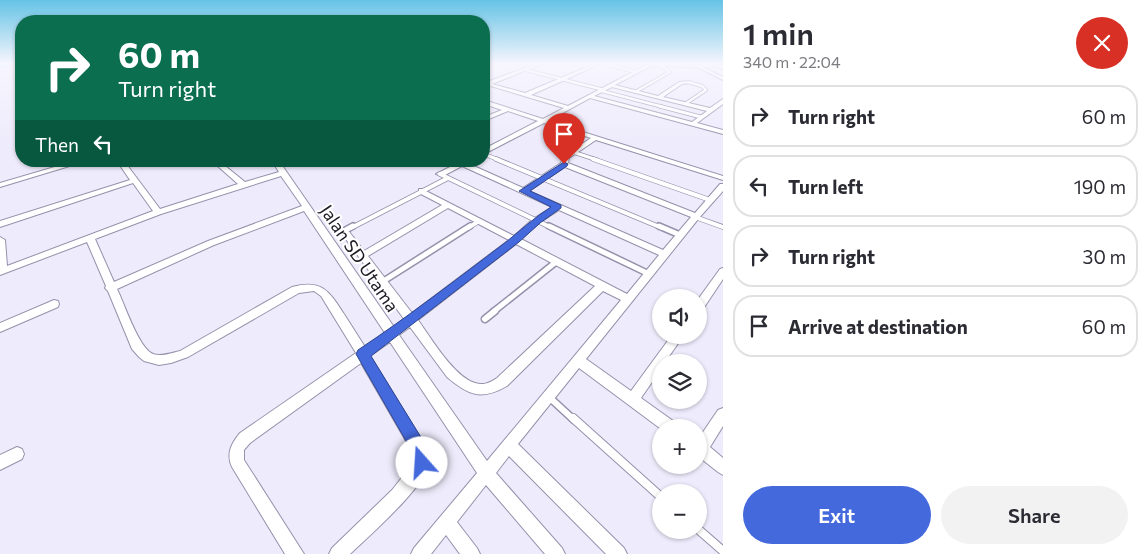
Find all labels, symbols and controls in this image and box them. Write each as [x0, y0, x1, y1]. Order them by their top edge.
text: 1 min [743, 14, 814, 51]
button: close [1076, 17, 1128, 69]
text: 60 m [118, 32, 200, 75]
icon: right [35, 35, 100, 100]
text: 340 m · 22:04 [743, 52, 841, 71]
text: Turn right [118, 75, 216, 102]
icon: right [745, 102, 773, 130]
text: Turn right [788, 105, 875, 128]
text: 60 m [1082, 105, 1126, 128]
pin [543, 113, 585, 164]
icon: arrive [550, 120, 578, 148]
icon: left [89, 130, 117, 158]
text: Then [35, 133, 79, 156]
icon: left [745, 172, 773, 200]
text: Turn left [788, 175, 863, 198]
text: 190 m [1074, 175, 1126, 198]
street label: Jalan SD Utama [316, 200, 404, 316]
icon: right [745, 242, 773, 270]
text: Turn right [788, 245, 875, 268]
text: 30 m [1083, 245, 1126, 268]
map controls [652, 289, 707, 539]
button: sound [652, 289, 707, 344]
icon: arrive [745, 312, 773, 340]
text: Arrive at destination [788, 315, 968, 338]
text: 60 m [1082, 315, 1126, 338]
button: layers [652, 354, 707, 409]
button: + [652, 419, 707, 474]
position arrow [395, 436, 447, 488]
button: − [652, 484, 707, 539]
button: Exit [743, 486, 931, 544]
button: Share [941, 486, 1128, 544]

